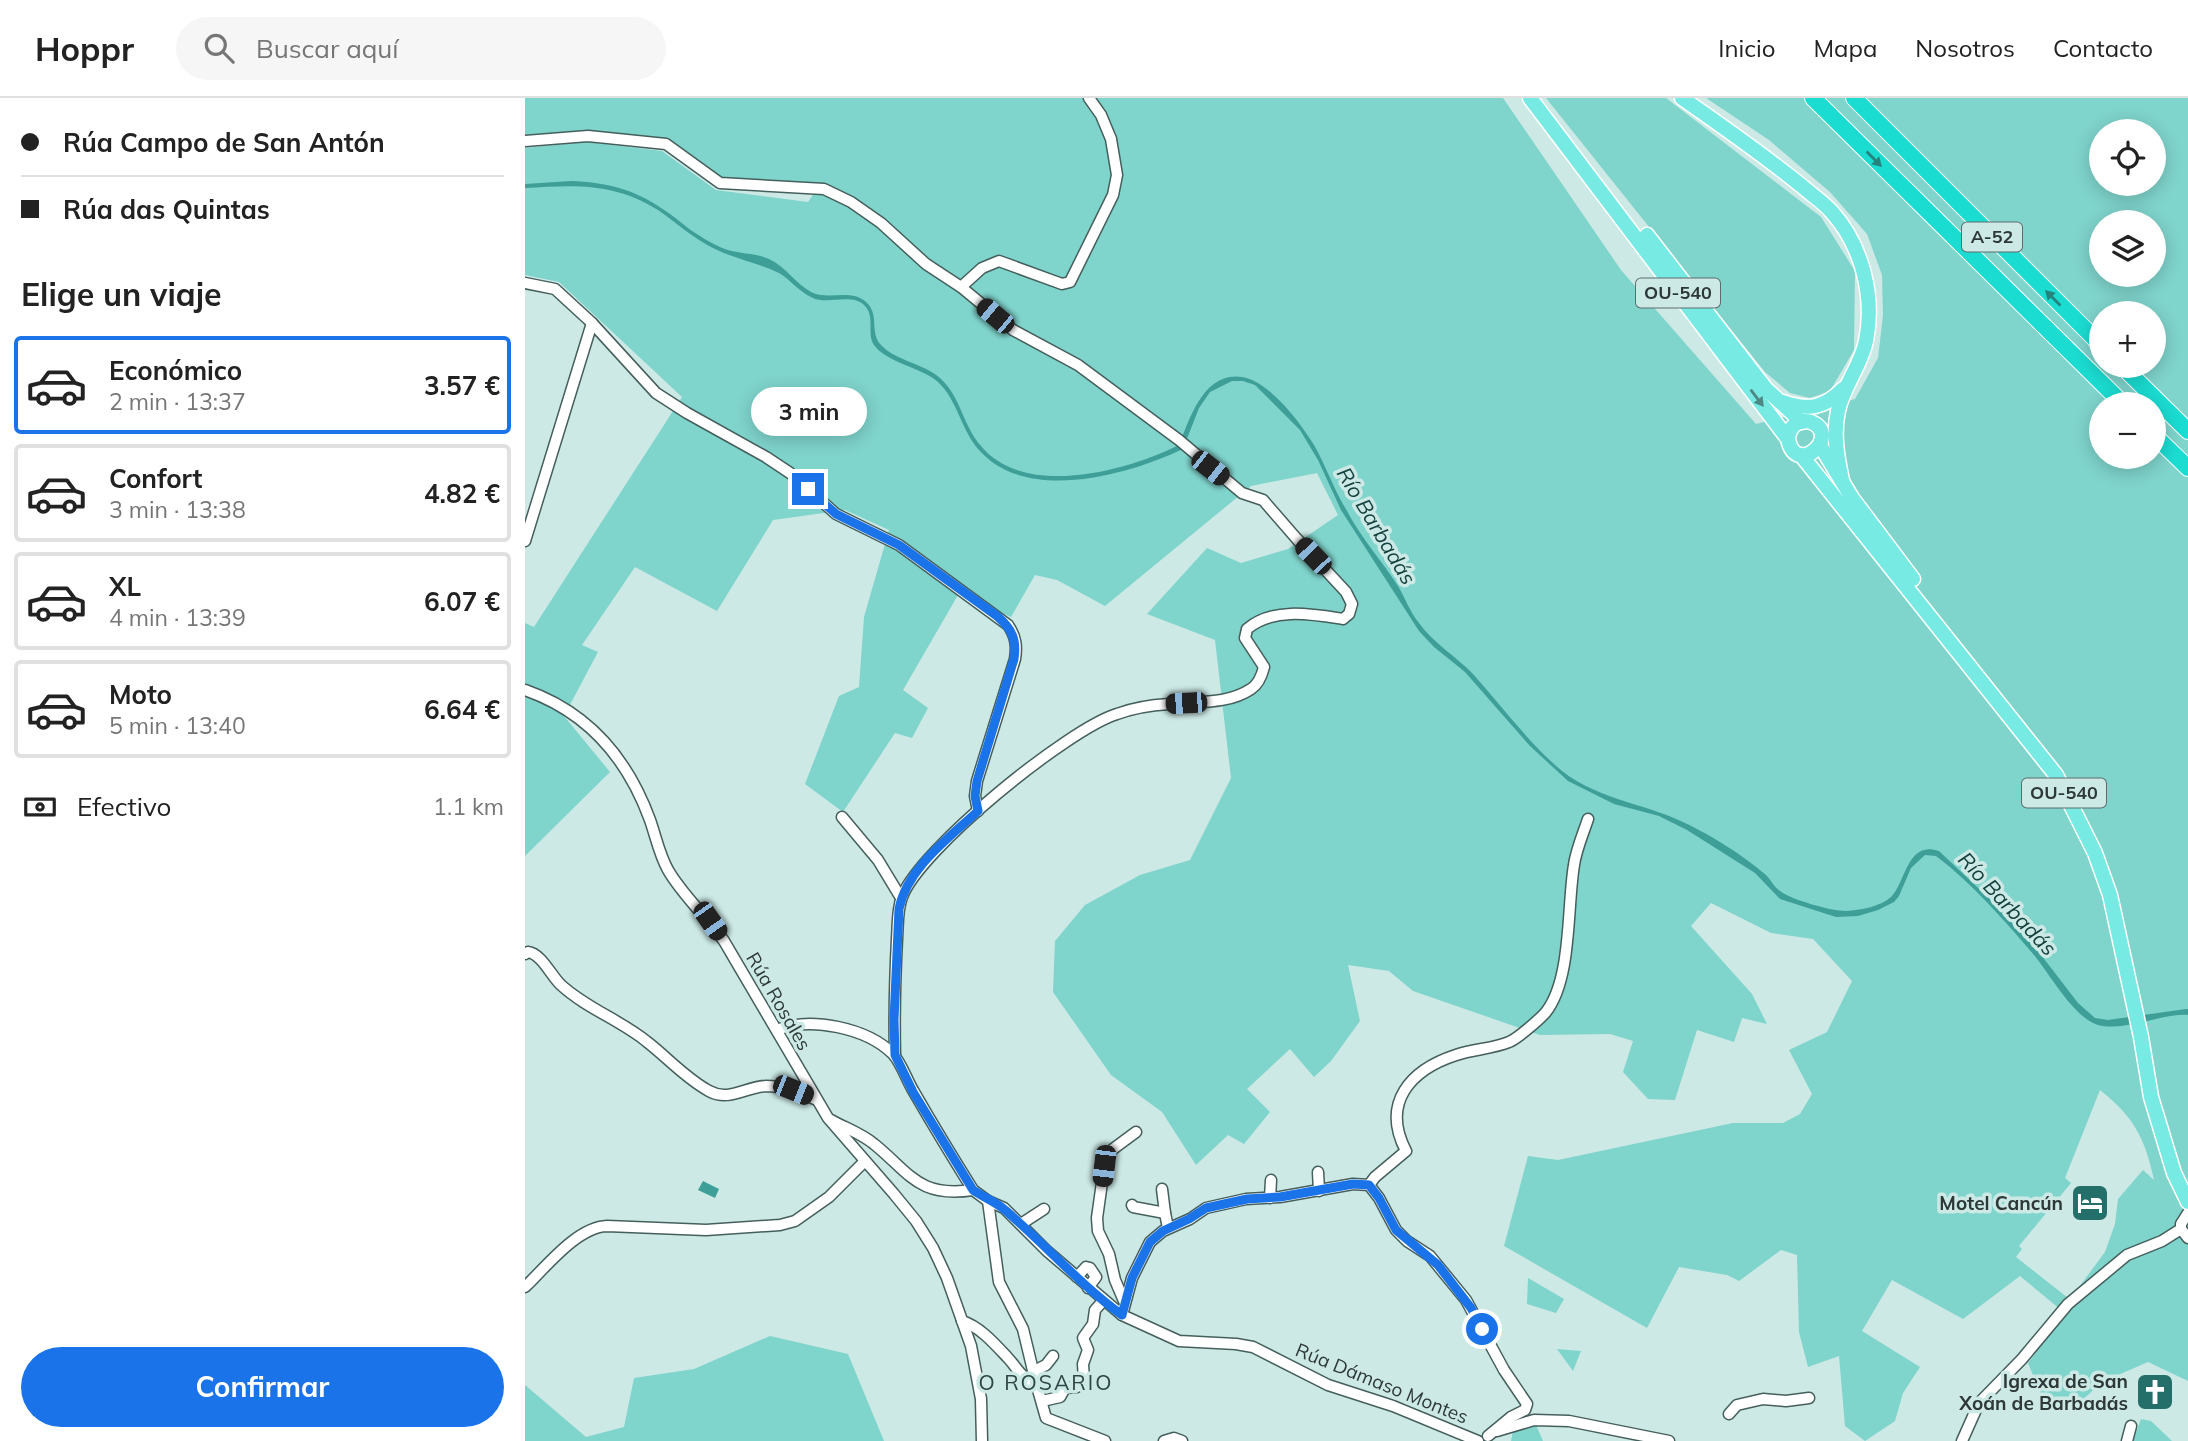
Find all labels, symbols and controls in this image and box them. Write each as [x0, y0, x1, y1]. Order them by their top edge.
search box [176, 17, 666, 80]
text: Hoppr [35, 28, 134, 69]
icon: search [200, 29, 238, 67]
text: Buscar aquí [256, 32, 399, 65]
text: Inicio [1718, 33, 1775, 63]
text: Mapa [1813, 33, 1877, 63]
text: Nosotros [1915, 33, 2015, 63]
text: Contacto [2053, 33, 2153, 63]
map controls [2089, 119, 2166, 469]
button: locate [2089, 119, 2166, 196]
text: Rúa Campo de San Antón [63, 126, 385, 159]
one-way arrow [1865, 150, 1882, 166]
text: Rúa das Quintas [63, 193, 270, 226]
button: layers [2089, 210, 2166, 287]
road number: A-52 [1962, 222, 2022, 252]
text: Elige un viaje [21, 274, 222, 314]
road number: OU-540 [1636, 278, 1720, 308]
one-way arrow [2045, 289, 2062, 306]
car [973, 294, 1018, 338]
button: + [2089, 301, 2166, 378]
icon: car [25, 354, 88, 417]
text: Económico [109, 354, 242, 387]
text: 3.57 € [424, 369, 500, 402]
text: 2 min · 13:37 [109, 387, 246, 416]
callout: 3 min [750, 388, 866, 436]
one-way arrow [1750, 389, 1765, 407]
button: − [2089, 392, 2166, 469]
text: 3 min [779, 397, 839, 426]
car [1187, 447, 1234, 489]
icon: car [25, 462, 88, 525]
text: Confort [109, 462, 202, 495]
water label: Río Barbadás [1332, 462, 1422, 589]
route end [792, 473, 824, 505]
text: 4.82 € [424, 477, 500, 510]
text: 3 min · 13:38 [109, 495, 246, 524]
car [1291, 534, 1336, 578]
icon: car [25, 570, 88, 633]
text: XL [109, 570, 141, 603]
text: 6.07 € [424, 585, 500, 618]
text: 4 min · 13:39 [109, 603, 246, 632]
icon: car [25, 678, 88, 741]
text: Moto [109, 678, 172, 711]
car [1165, 691, 1208, 715]
text: 6.64 € [424, 693, 500, 726]
text: 5 min · 13:40 [109, 711, 246, 740]
road number: OU-540 [2022, 778, 2106, 808]
icon: cash [21, 788, 59, 826]
text: Efectivo [77, 790, 171, 823]
text: 1.1 km [433, 792, 504, 821]
water label: Río Barbadás [1953, 846, 2062, 961]
car [690, 898, 731, 944]
street label: Rúa Rosales [741, 948, 817, 1054]
car [770, 1072, 817, 1108]
car [1092, 1144, 1117, 1188]
hotel icon: Motel Cancún [2069, 1182, 2111, 1224]
place label: Motel Cancún [1939, 1191, 2063, 1215]
route start [1466, 1313, 1498, 1345]
street label: Rúa Dámaso Montes [1292, 1337, 1472, 1429]
button: Confirmar [21, 1347, 504, 1427]
district label: O ROSARIO [979, 1369, 1114, 1395]
place label: Igrexa de San Xoán de Barbadás [1958, 1369, 2128, 1415]
church icon: Igrexa de San Xoán de Barbadás [2134, 1371, 2176, 1413]

